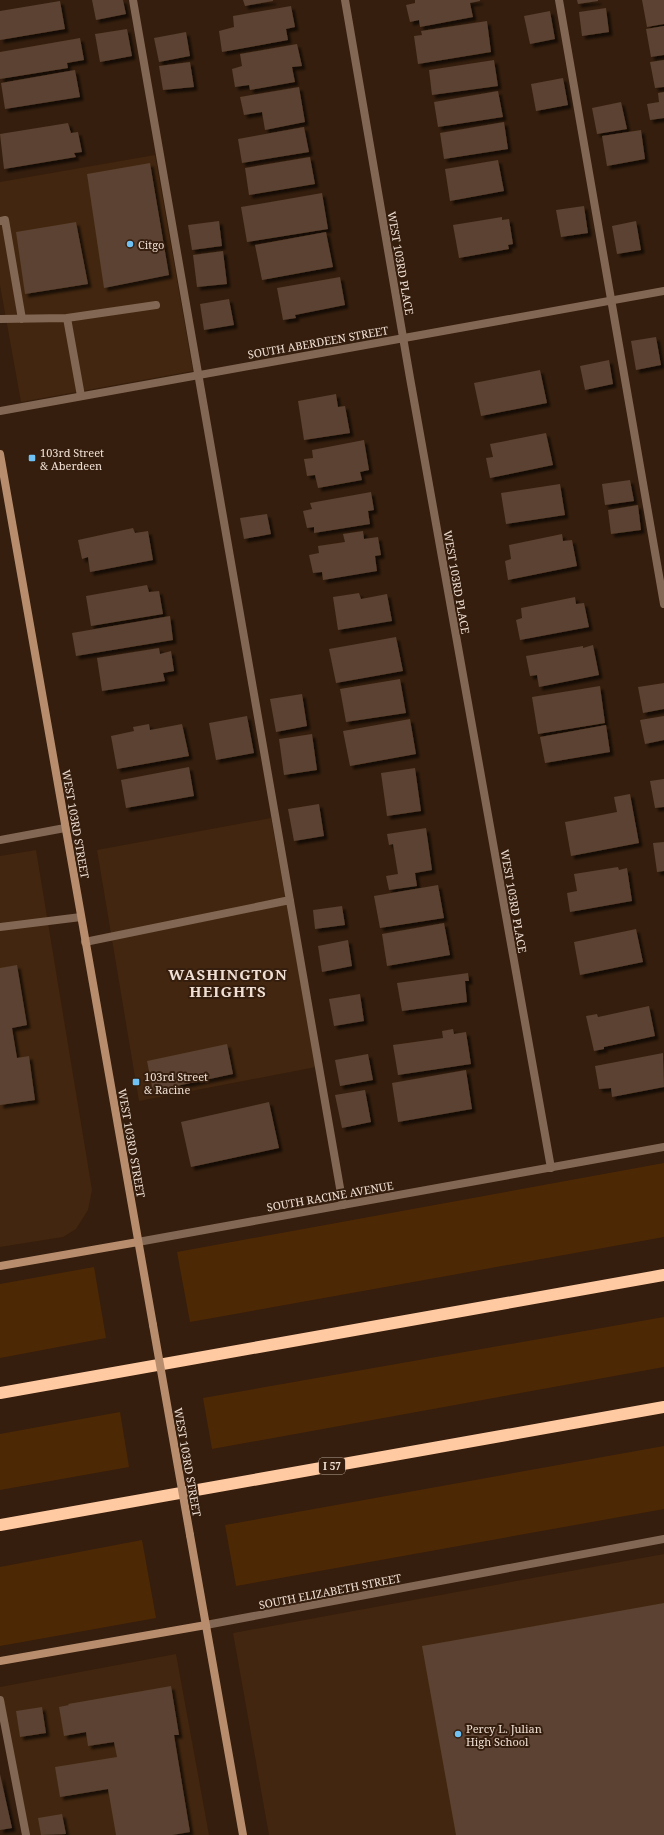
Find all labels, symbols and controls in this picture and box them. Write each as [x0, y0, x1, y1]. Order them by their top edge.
street label: WEST 103RD PLACE [385, 210, 418, 316]
place label: Citgo [138, 237, 164, 252]
marker: Citgo [125, 239, 135, 249]
street label: SOUTH ABERDEEN STREET [247, 322, 390, 362]
place label: 103rd Street & Aberdeen [40, 445, 104, 473]
marker: 103rd Street & Aberdeen [27, 453, 37, 463]
street label: WEST 103RD PLACE [441, 529, 474, 635]
street label: WEST 103RD STREET [59, 768, 93, 880]
street label: WEST 103RD PLACE [498, 848, 531, 954]
district label: WASHINGTON HEIGHTS [168, 964, 288, 1001]
place label: 103rd Street & Racine [144, 1069, 208, 1097]
marker: 103rd Street & Racine [131, 1077, 141, 1087]
street label: WEST 103RD STREET [115, 1087, 149, 1199]
street label: SOUTH RACINE AVENUE [266, 1177, 395, 1215]
street label: WEST 103RD STREET [171, 1406, 205, 1518]
road number: I 57 [319, 1458, 345, 1474]
street label: SOUTH ELIZABETH STREET [257, 1570, 403, 1612]
place label: Percy L. Julian High School [466, 1721, 542, 1749]
marker: Percy L. Julian High School [453, 1729, 463, 1739]

